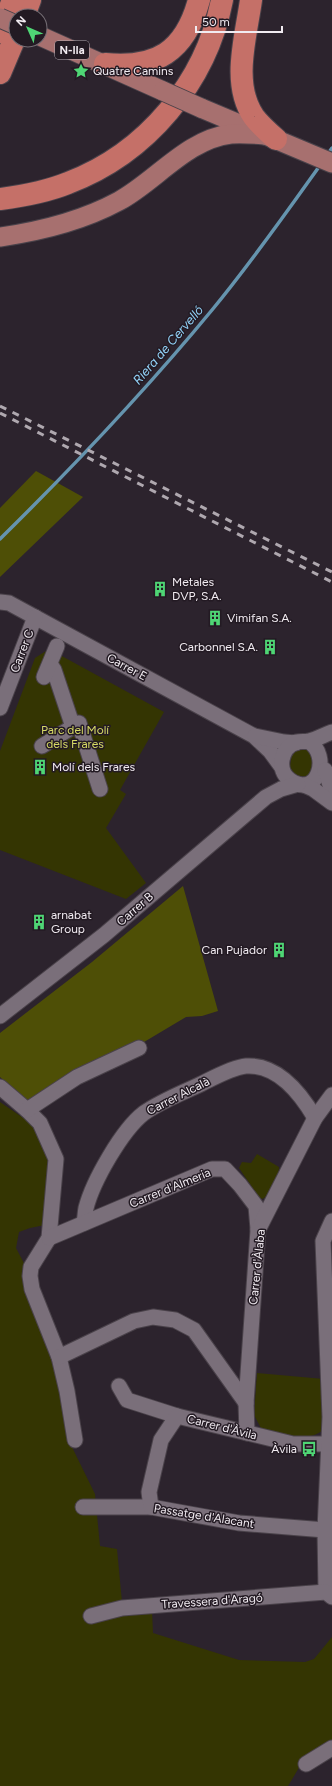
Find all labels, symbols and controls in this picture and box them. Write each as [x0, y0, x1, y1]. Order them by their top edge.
north arrow [8, 8, 48, 48]
scale bar [196, 8, 282, 34]
text: N [14, 14, 29, 29]
text: 50 m [202, 15, 230, 29]
road number: N-IIa [55, 41, 89, 59]
place icon: Quatre Camins [72, 62, 90, 80]
place label: Quatre Camins [93, 64, 174, 78]
water label: Riera de Cervelló [130, 302, 207, 387]
place label: Metales DVP, S.A. [172, 575, 222, 603]
building icon: Metales DVP, S.A. [151, 580, 169, 598]
building icon: Vimifan S.A. [206, 609, 224, 627]
place label: Vimifan S.A. [227, 611, 292, 625]
street label: Carrer C [7, 627, 37, 675]
building icon: Carbonnel S.A. [261, 638, 279, 656]
place label: Carbonnel S.A. [179, 640, 258, 654]
street label: Carrer E [104, 651, 150, 683]
park label: Parc del Molí dels Frares [41, 723, 110, 751]
building icon: Molí dels Frares [31, 758, 49, 776]
place label: Molí dels Frares [52, 760, 135, 774]
street label: Carrer B [114, 889, 156, 929]
place label: arnabat Group [51, 908, 92, 936]
building icon: arnabat Group [30, 913, 48, 931]
building icon: Can Pujador [270, 941, 288, 959]
place label: Can Pujador [202, 943, 267, 957]
street label: Carrer Alcalà [144, 1074, 212, 1118]
street label: Carrer d'Almeria [127, 1165, 213, 1211]
street label: Carrer d'Àlaba [246, 1229, 268, 1305]
street label: Carrer d'Àvila [186, 1412, 258, 1442]
bus stop icon: Àvila [300, 1440, 318, 1458]
place label: Àvila [271, 1442, 297, 1456]
street label: Passatge d'Alacant [153, 1501, 256, 1531]
street label: Travessera d'Aragó [161, 1590, 263, 1612]

